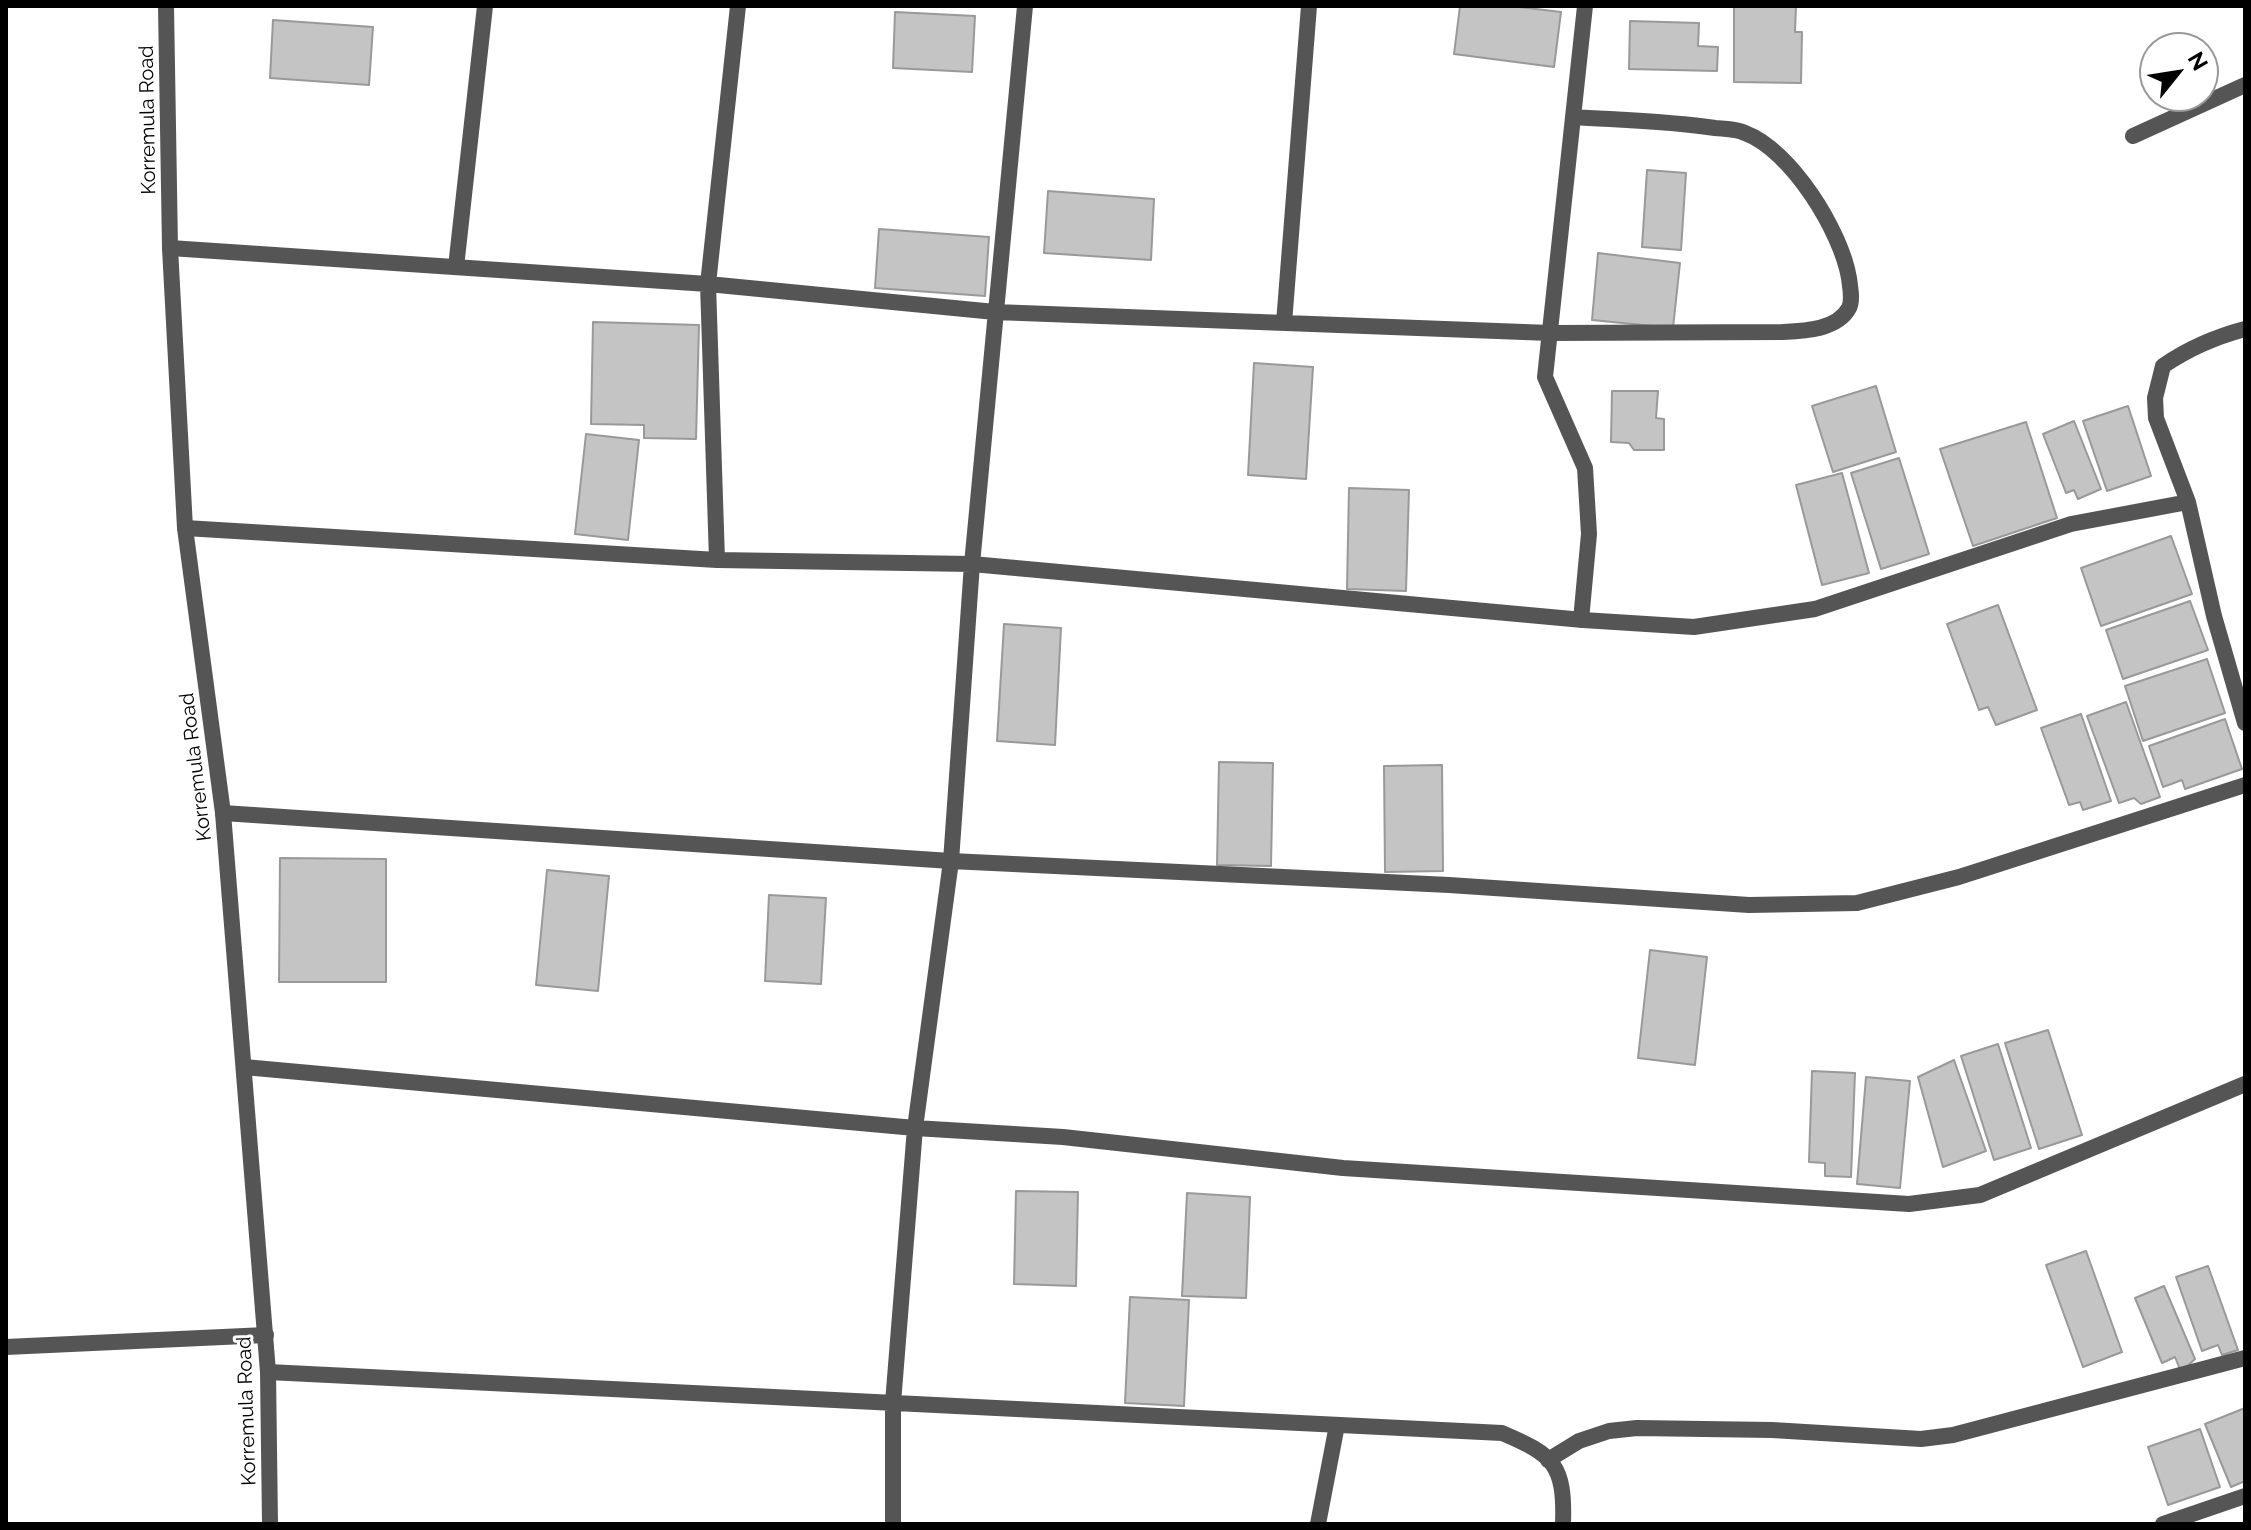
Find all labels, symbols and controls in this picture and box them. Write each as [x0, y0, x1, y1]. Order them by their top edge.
north arrow [2139, 32, 2219, 112]
street label: Korremula Road [135, 45, 161, 195]
text: N [2183, 47, 2214, 75]
street label: Korremula Road [175, 691, 217, 843]
street label: Korremula Road [232, 1336, 262, 1486]

